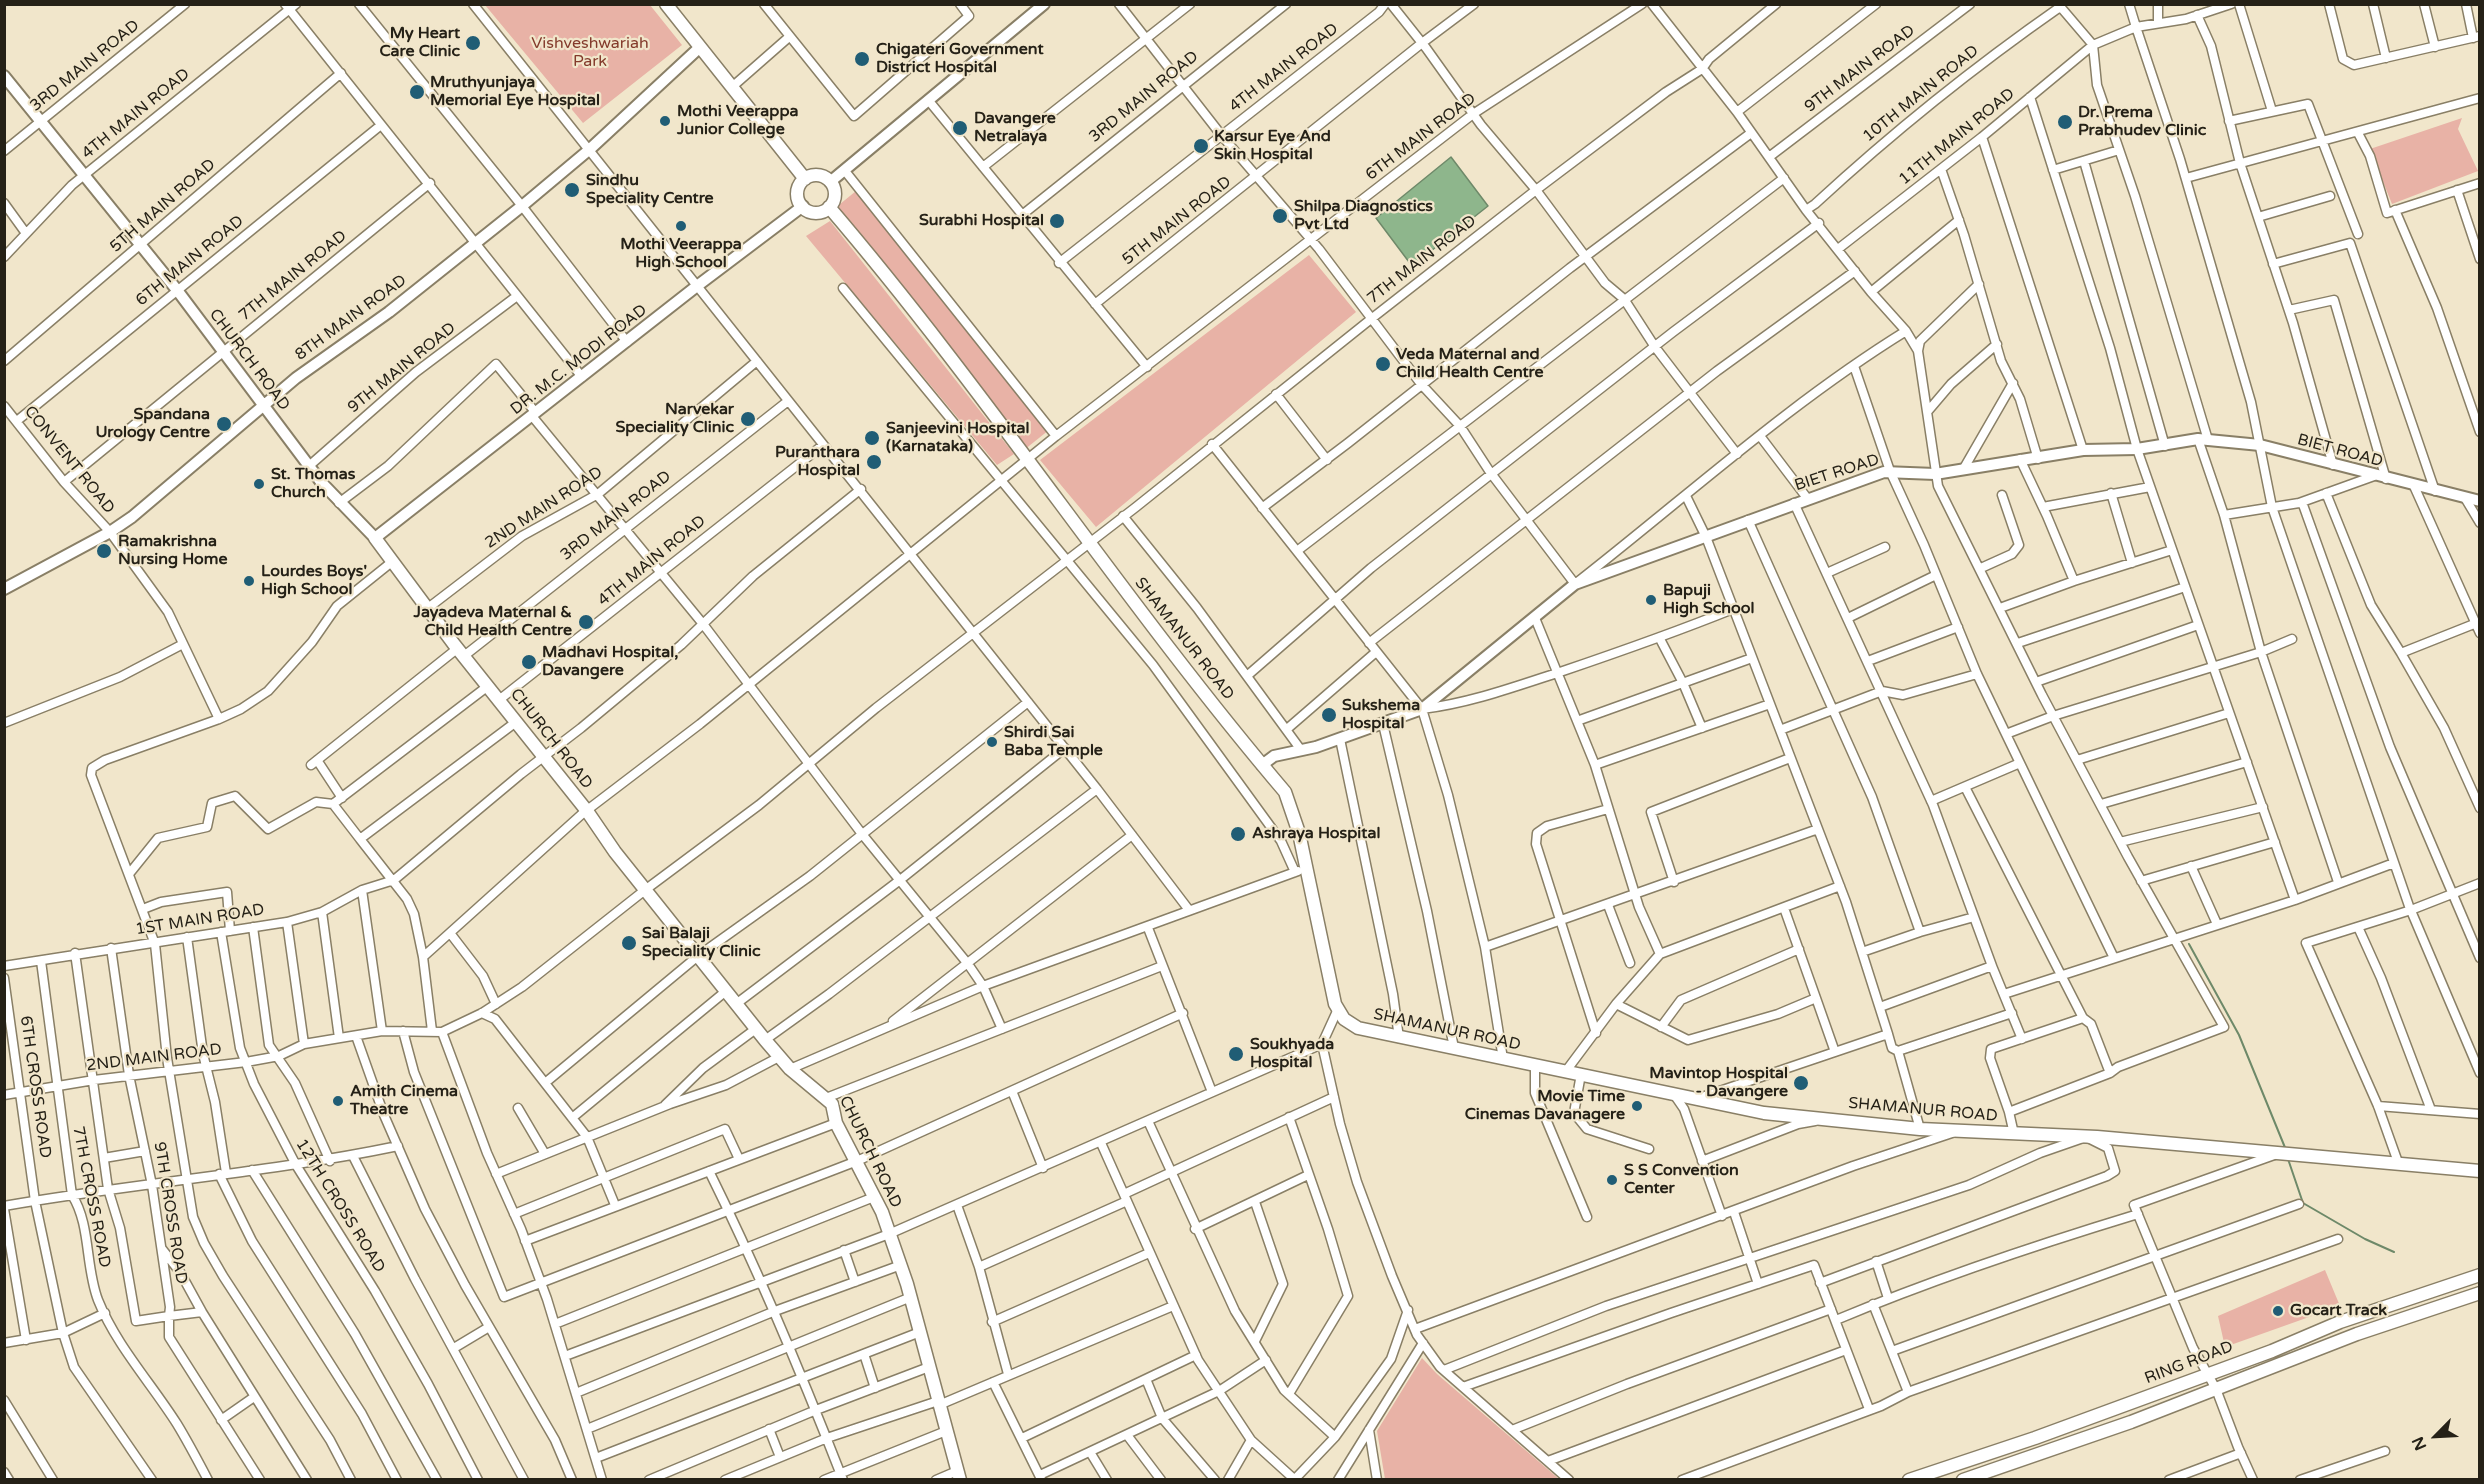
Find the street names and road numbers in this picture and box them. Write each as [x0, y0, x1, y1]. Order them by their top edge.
street label: 3RD MAIN ROAD [27, 16, 143, 116]
street label: 4TH MAIN ROAD [1226, 19, 1342, 117]
street label: 9TH MAIN ROAD [1801, 21, 1919, 117]
street label: 10TH MAIN ROAD [1859, 42, 1983, 146]
street label: 3RD MAIN ROAD [1086, 47, 1202, 147]
street label: 4TH MAIN ROAD [78, 65, 194, 163]
street label: 11TH MAIN ROAD [1895, 85, 2019, 189]
street label: 6TH MAIN ROAD [1362, 89, 1480, 185]
street label: 5TH MAIN ROAD [106, 155, 220, 257]
street label: 5TH MAIN ROAD [1119, 172, 1235, 270]
street label: 7TH MAIN ROAD [1364, 211, 1480, 309]
street label: 6TH MAIN ROAD [132, 212, 248, 310]
street label: 7TH MAIN ROAD [235, 227, 351, 325]
street label: 8TH MAIN ROAD [292, 271, 410, 365]
street label: DR. M.C. MODI ROAD [507, 301, 651, 419]
street label: CHURCH ROAD [205, 305, 293, 415]
street label: 9TH MAIN ROAD [344, 319, 460, 417]
street label: CONVENT ROAD [20, 402, 118, 518]
street label: BIET ROAD [2295, 430, 2385, 472]
street label: BIET ROAD [1792, 450, 1882, 496]
street label: 2ND MAIN ROAD [482, 463, 606, 553]
street label: 3RD MAIN ROAD [557, 467, 675, 565]
street label: 4TH MAIN ROAD [594, 512, 710, 610]
street label: SHAMANUR ROAD [1130, 574, 1238, 704]
street label: CHURCH ROAD [506, 685, 596, 793]
street label: 1ST MAIN ROAD [134, 900, 266, 940]
street label: SHAMANUR ROAD [1372, 1005, 1522, 1055]
street label: 6TH CROSS ROAD [16, 1015, 54, 1159]
street label: 2ND MAIN ROAD [85, 1040, 223, 1076]
street label: CHURCH ROAD [835, 1093, 905, 1211]
street label: SHAMANUR ROAD [1848, 1094, 1998, 1126]
street label: 7TH CROSS ROAD [68, 1125, 114, 1269]
street label: 12TH CROSS ROAD [291, 1136, 389, 1276]
street label: 9TH CROSS ROAD [149, 1141, 191, 1285]
street label: RING ROAD [2142, 1337, 2236, 1389]

